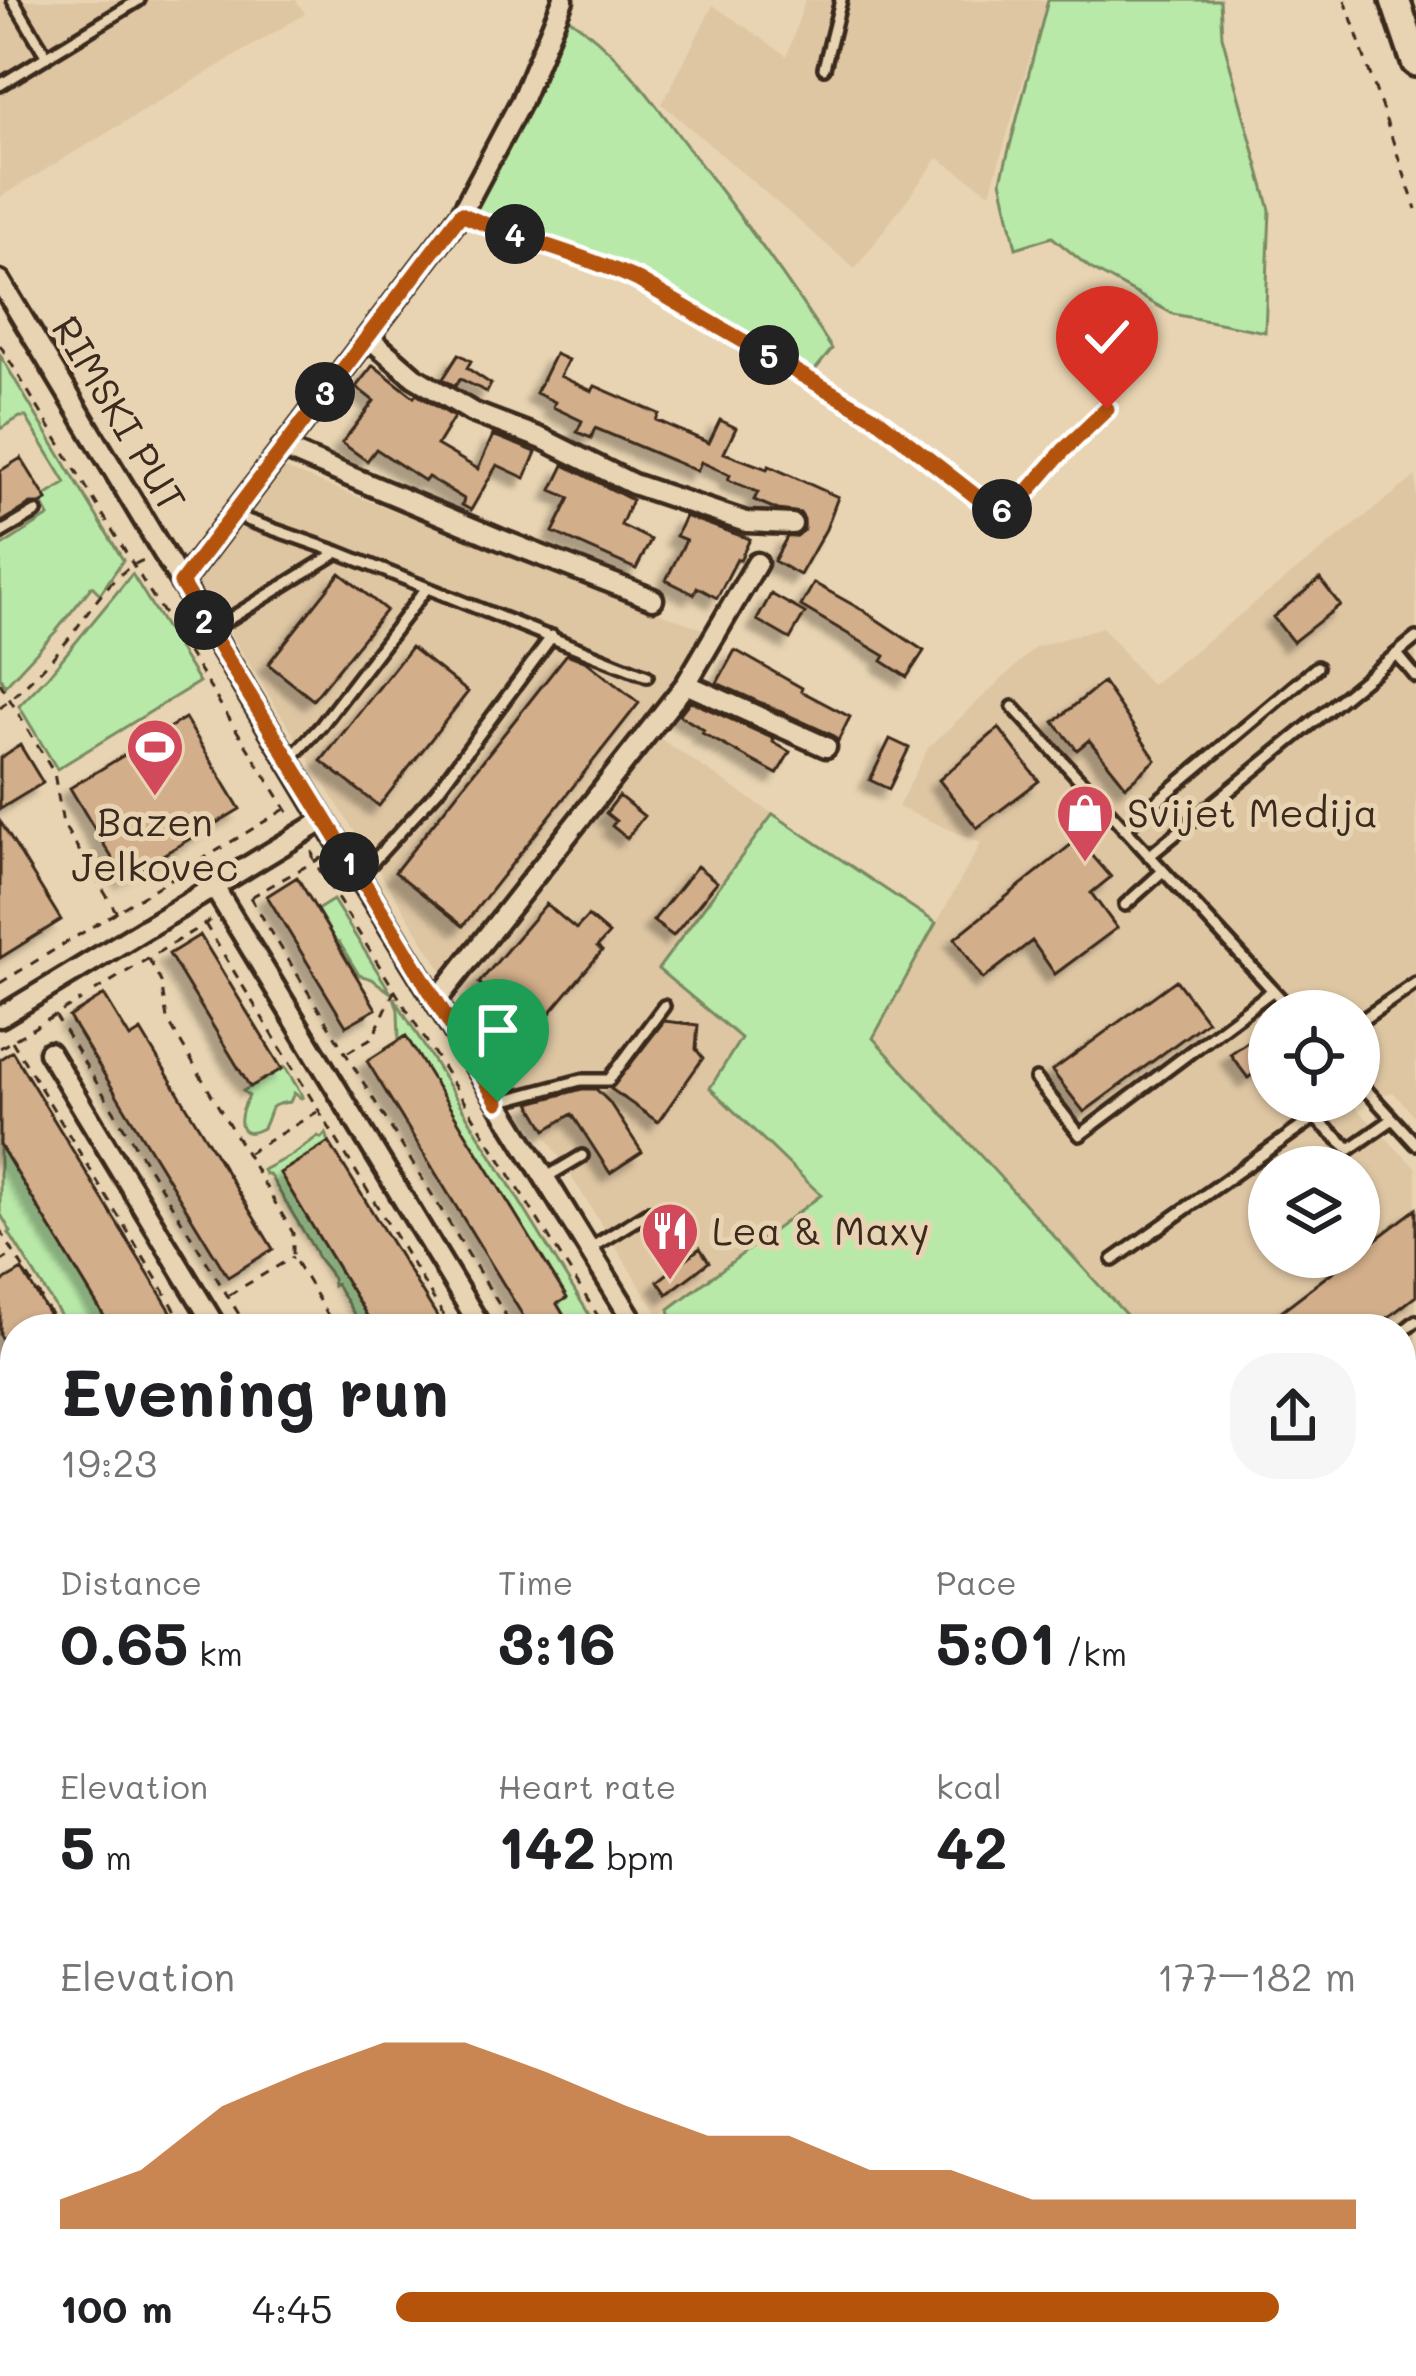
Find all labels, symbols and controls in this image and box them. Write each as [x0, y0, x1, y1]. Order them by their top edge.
pin: 4 [485, 204, 545, 264]
text: 4 [505, 212, 525, 255]
pin [1056, 286, 1158, 409]
icon: check [1074, 304, 1140, 370]
street label: RIMSKI PUT [42, 306, 199, 521]
pin: 5 [739, 325, 799, 385]
text: 5 [759, 333, 779, 376]
pin: 3 [295, 362, 355, 422]
text: 3 [315, 370, 335, 413]
pin: 6 [972, 479, 1032, 539]
text: 6 [992, 487, 1012, 530]
pin: 2 [174, 590, 234, 650]
text: 2 [195, 598, 213, 641]
sports icon: Bazen Jelkovec [124, 716, 186, 798]
shop icon: Svijet Medija [1054, 782, 1116, 864]
place label: Svijet Medija [1127, 786, 1378, 837]
place label: Bazen Jelkovec [72, 795, 238, 891]
pin: 1 [319, 832, 379, 892]
text: 1 [342, 840, 356, 883]
pin [447, 979, 549, 1102]
map controls [1248, 990, 1380, 1278]
button: locate [1248, 990, 1380, 1122]
icon: arrive [465, 997, 531, 1063]
button: layers [1248, 1146, 1380, 1278]
restaurant icon: Lea & Maxy [639, 1200, 701, 1282]
place label: Lea & Maxy [712, 1204, 930, 1255]
text: Evening run [60, 1348, 449, 1434]
button: share [1230, 1353, 1356, 1479]
text: 19:23 [60, 1436, 157, 1487]
text: Distance [60, 1560, 202, 1603]
text: Time [498, 1560, 573, 1603]
text: Pace [936, 1560, 1017, 1603]
text: 0.65 [60, 1603, 188, 1681]
text: 3:16 [498, 1603, 616, 1681]
text: 5:01 [936, 1603, 1055, 1681]
text: km [188, 1631, 243, 1674]
text: /km [1055, 1631, 1127, 1674]
text: Elevation [60, 1764, 208, 1807]
text: Heart rate [498, 1764, 676, 1807]
text: kcal [936, 1764, 1002, 1807]
text: 5 [60, 1807, 95, 1885]
text: 142 [498, 1807, 596, 1885]
text: 42 [936, 1807, 1008, 1885]
text: m [95, 1835, 132, 1878]
text: bpm [596, 1835, 674, 1878]
text: Elevation [60, 1950, 235, 2001]
text: 177–182 m [1157, 1950, 1356, 2001]
text: 100 m [60, 2282, 172, 2333]
text: 4:45 [252, 2282, 333, 2333]

